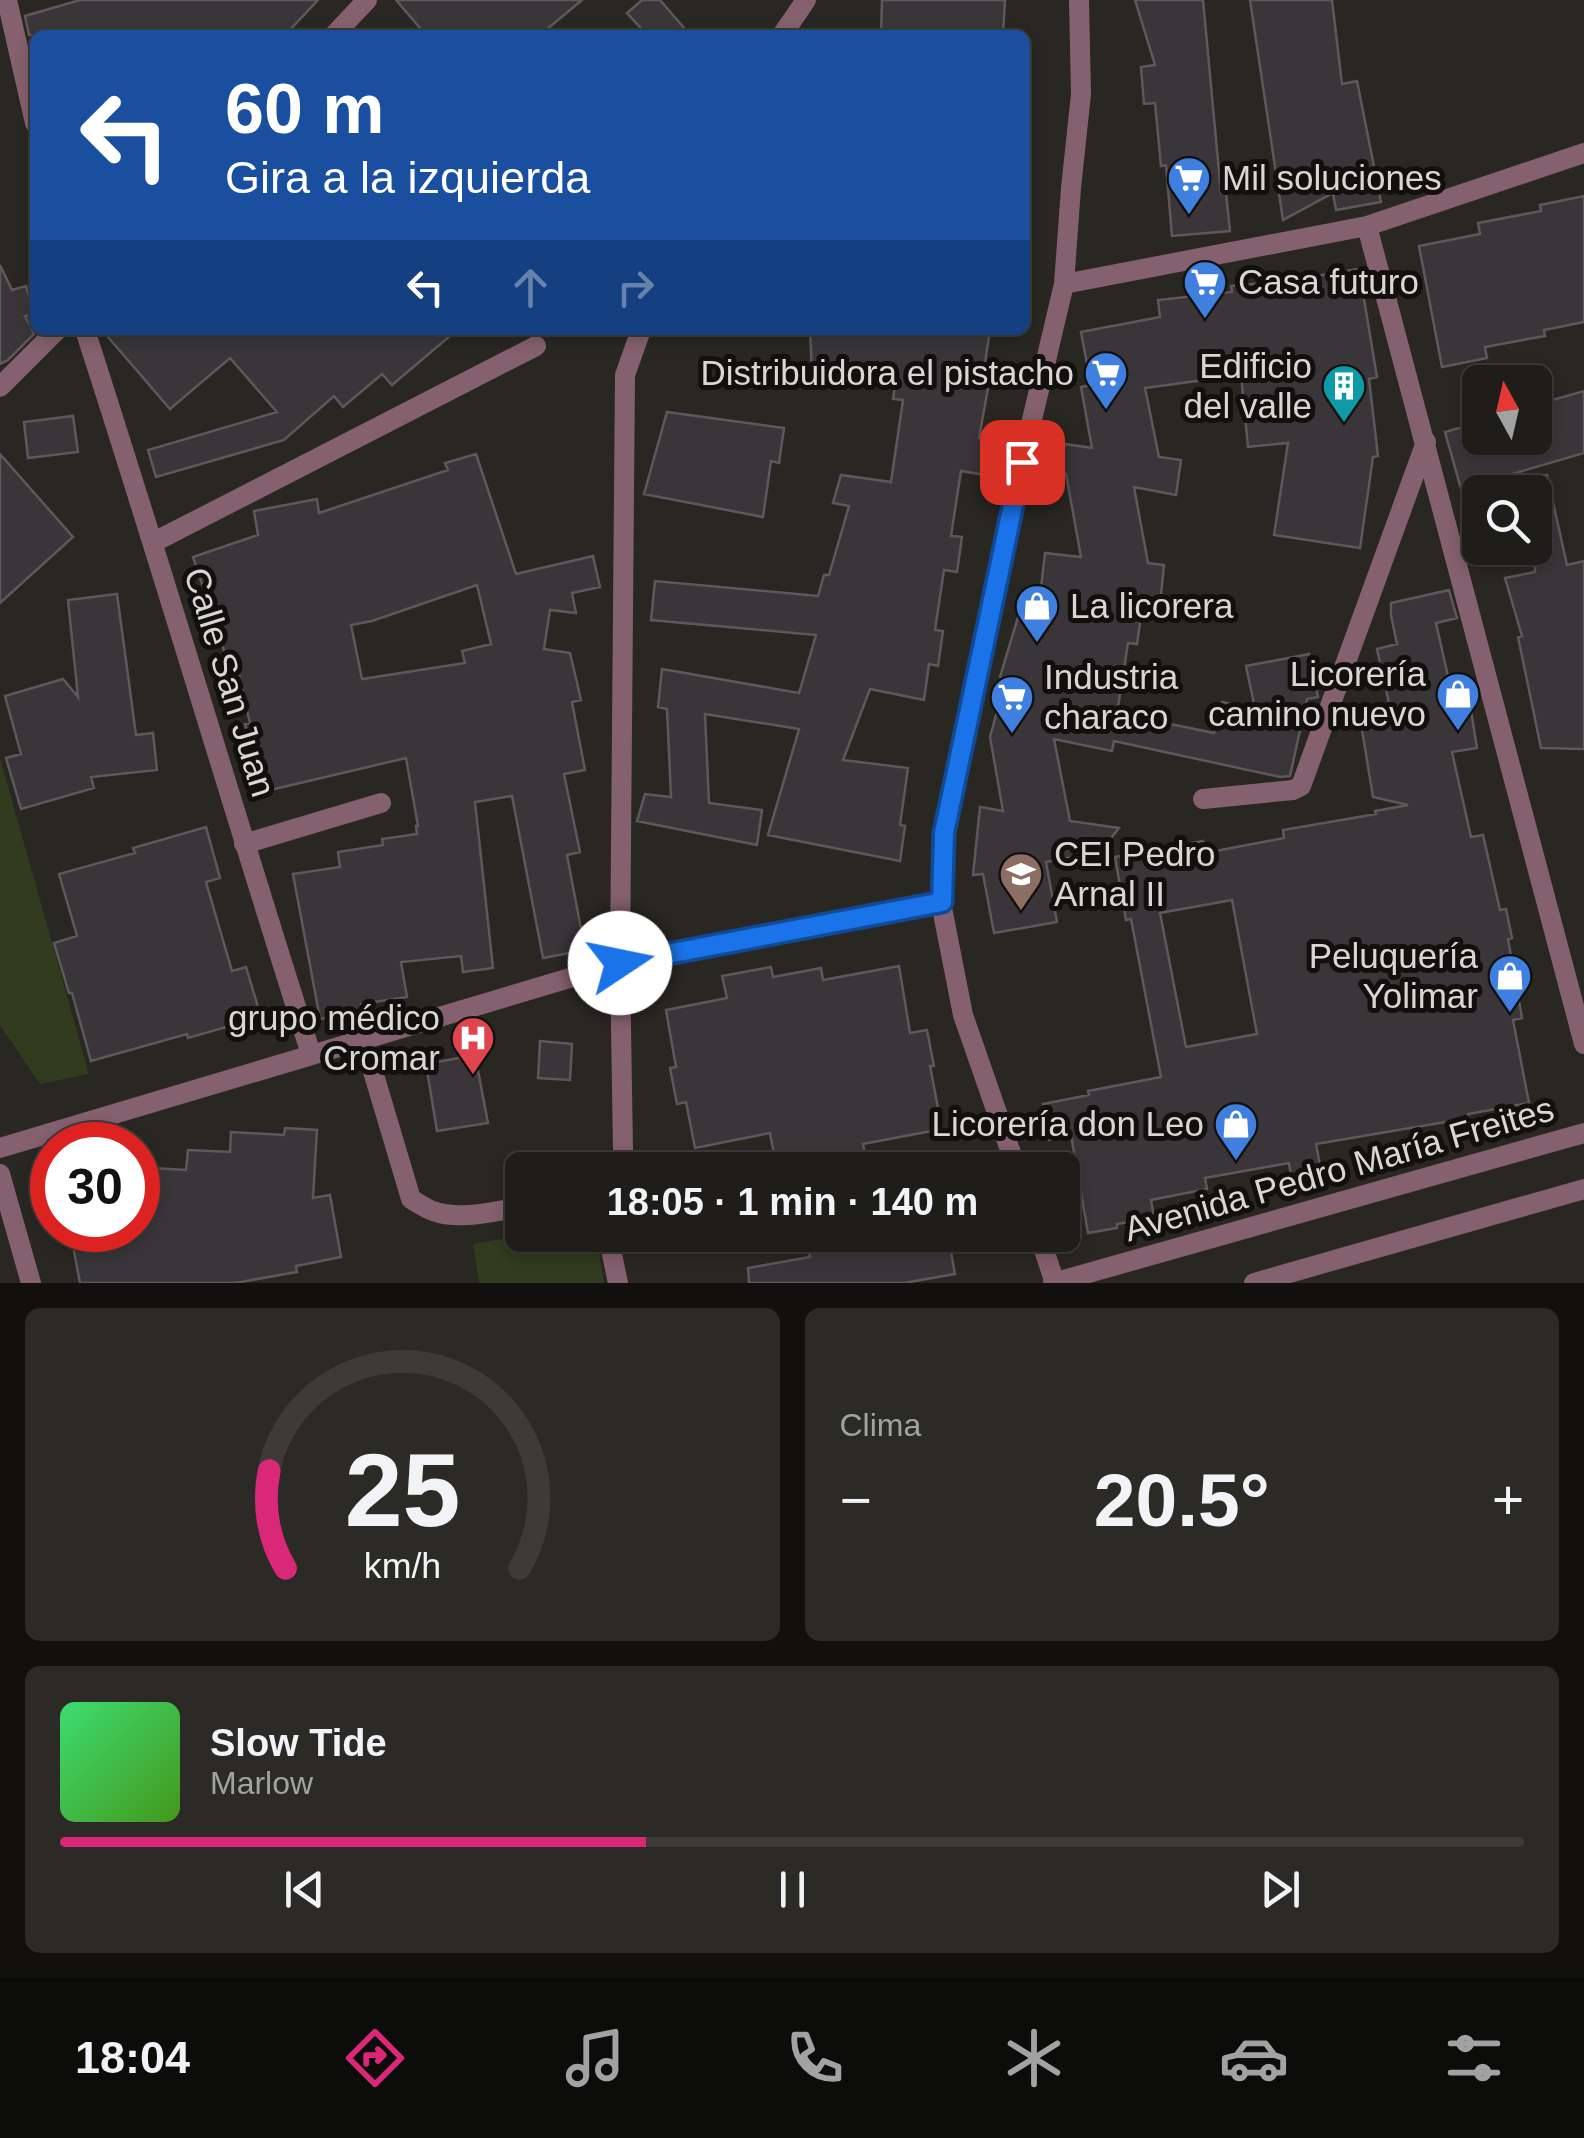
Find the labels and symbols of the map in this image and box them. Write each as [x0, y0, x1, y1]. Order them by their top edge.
supermarket icon: Mil soluciones [1166, 155, 1212, 216]
place label: Mil soluciones [1222, 158, 1442, 197]
supermarket icon: Casa futuro [1182, 259, 1228, 320]
place label: Casa futuro [1238, 262, 1419, 301]
place label: Edificio del valle [1184, 346, 1312, 425]
supermarket icon: Distribuidora el pistacho [1083, 350, 1129, 411]
place label: Distribuidora el pistacho [700, 353, 1074, 392]
building icon: Edificio del valle [1321, 363, 1367, 424]
north arrow [1462, 365, 1552, 455]
pin [980, 420, 1065, 505]
street label: Calle San Juan [177, 563, 284, 801]
shop icon: La licorera [1014, 583, 1060, 644]
place label: La licorera [1070, 586, 1234, 625]
place label: Licorería camino nuevo [1208, 654, 1427, 733]
place label: Industria characo [1044, 657, 1179, 736]
shop icon: Licorería camino nuevo [1435, 671, 1481, 732]
supermarket icon: Industria characo [989, 674, 1035, 735]
place label: CEI Pedro Arnal II [1054, 834, 1215, 913]
school or university icon: CEI Pedro Arnal II [998, 851, 1044, 912]
position arrow [568, 911, 672, 1015]
place label: Peluquería Yolimar [1309, 936, 1479, 1015]
shop icon: Peluquería Yolimar [1487, 953, 1533, 1014]
place label: grupo médico Cromar [228, 998, 440, 1077]
hospital icon: grupo médico Cromar [450, 1015, 496, 1076]
street label: Avenida Pedro María Freites [1120, 1088, 1558, 1249]
shop icon: Licorería don Leo [1213, 1101, 1259, 1162]
place label: Licorería don Leo [932, 1104, 1204, 1143]
speed limit sign: 30 [30, 1122, 160, 1252]

